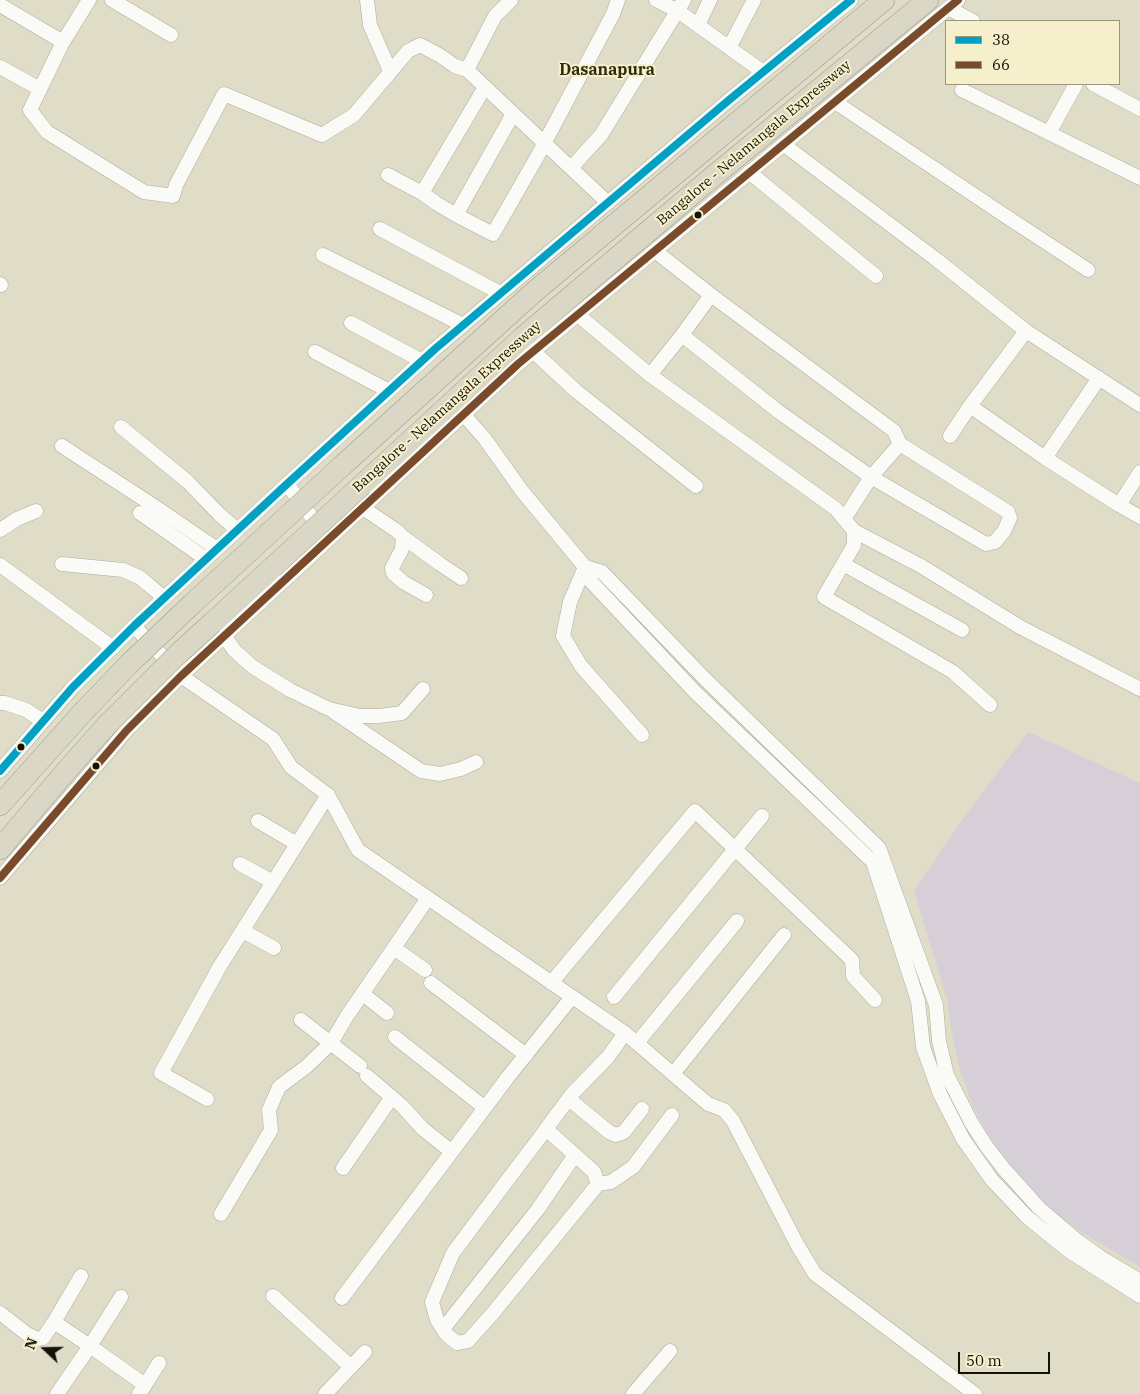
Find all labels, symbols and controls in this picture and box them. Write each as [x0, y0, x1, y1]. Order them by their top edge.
legend [945, 20, 1120, 85]
text: 38 [992, 30, 1010, 49]
text: 66 [992, 55, 1010, 74]
street label: Bangalore - Nelamangala Expressway [654, 57, 854, 229]
district label: Dasanapura [559, 60, 655, 80]
unlabelled marker [693, 210, 703, 220]
street label: Bangalore - Nelamangala Expressway [349, 318, 545, 496]
unlabelled marker [16, 742, 26, 752]
unlabelled marker [91, 761, 101, 771]
north arrow [20, 1324, 70, 1374]
text: N [21, 1335, 41, 1352]
scale bar [960, 1342, 1052, 1374]
text: 50 m [966, 1351, 1002, 1370]

